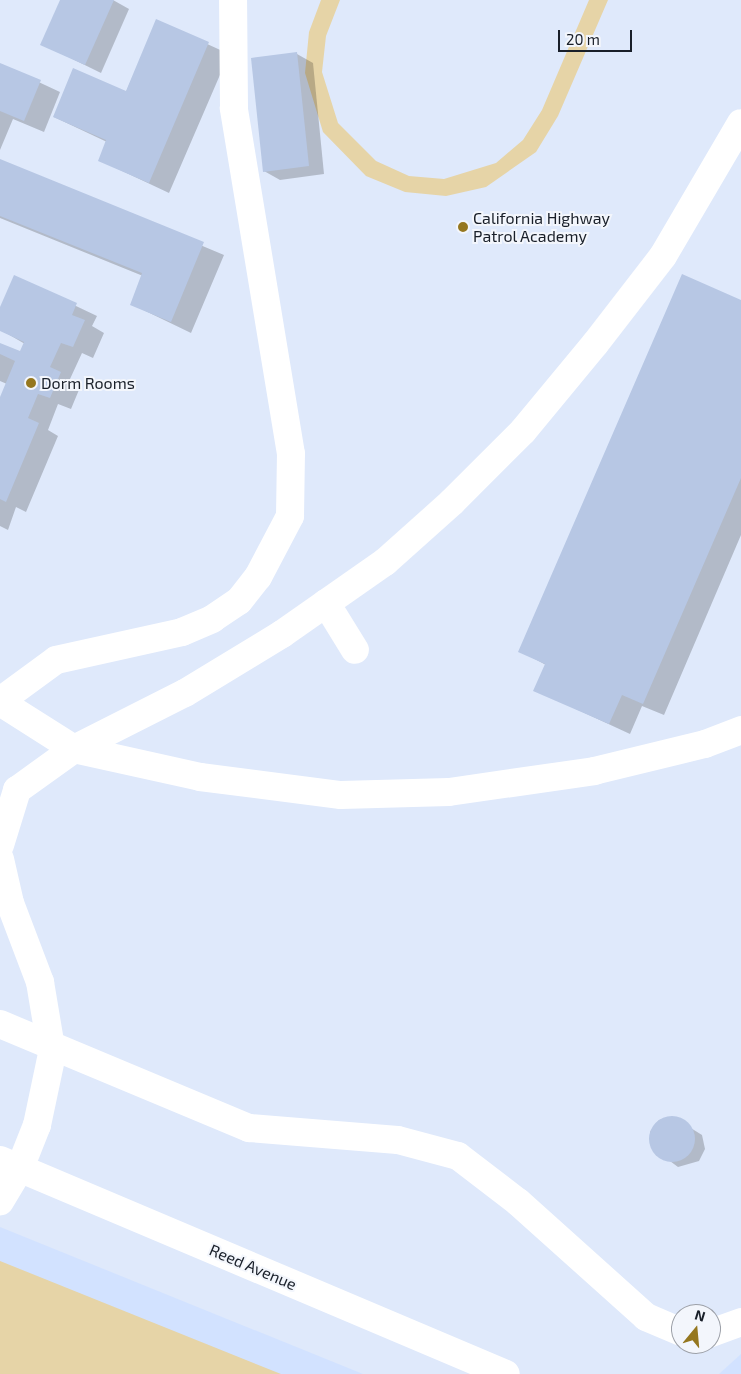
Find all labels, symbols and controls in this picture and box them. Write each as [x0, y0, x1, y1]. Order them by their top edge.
scale bar [561, 20, 635, 52]
text: 20 m [566, 30, 600, 48]
place label: California Highway Patrol Academy [473, 208, 610, 246]
marker: California Highway Patrol Academy [457, 221, 469, 233]
place label: Dorm Rooms [41, 373, 135, 393]
marker: Dorm Rooms [25, 377, 37, 389]
street label: Reed Avenue [206, 1240, 300, 1294]
north arrow [671, 1304, 721, 1354]
text: N [693, 1306, 708, 1325]

